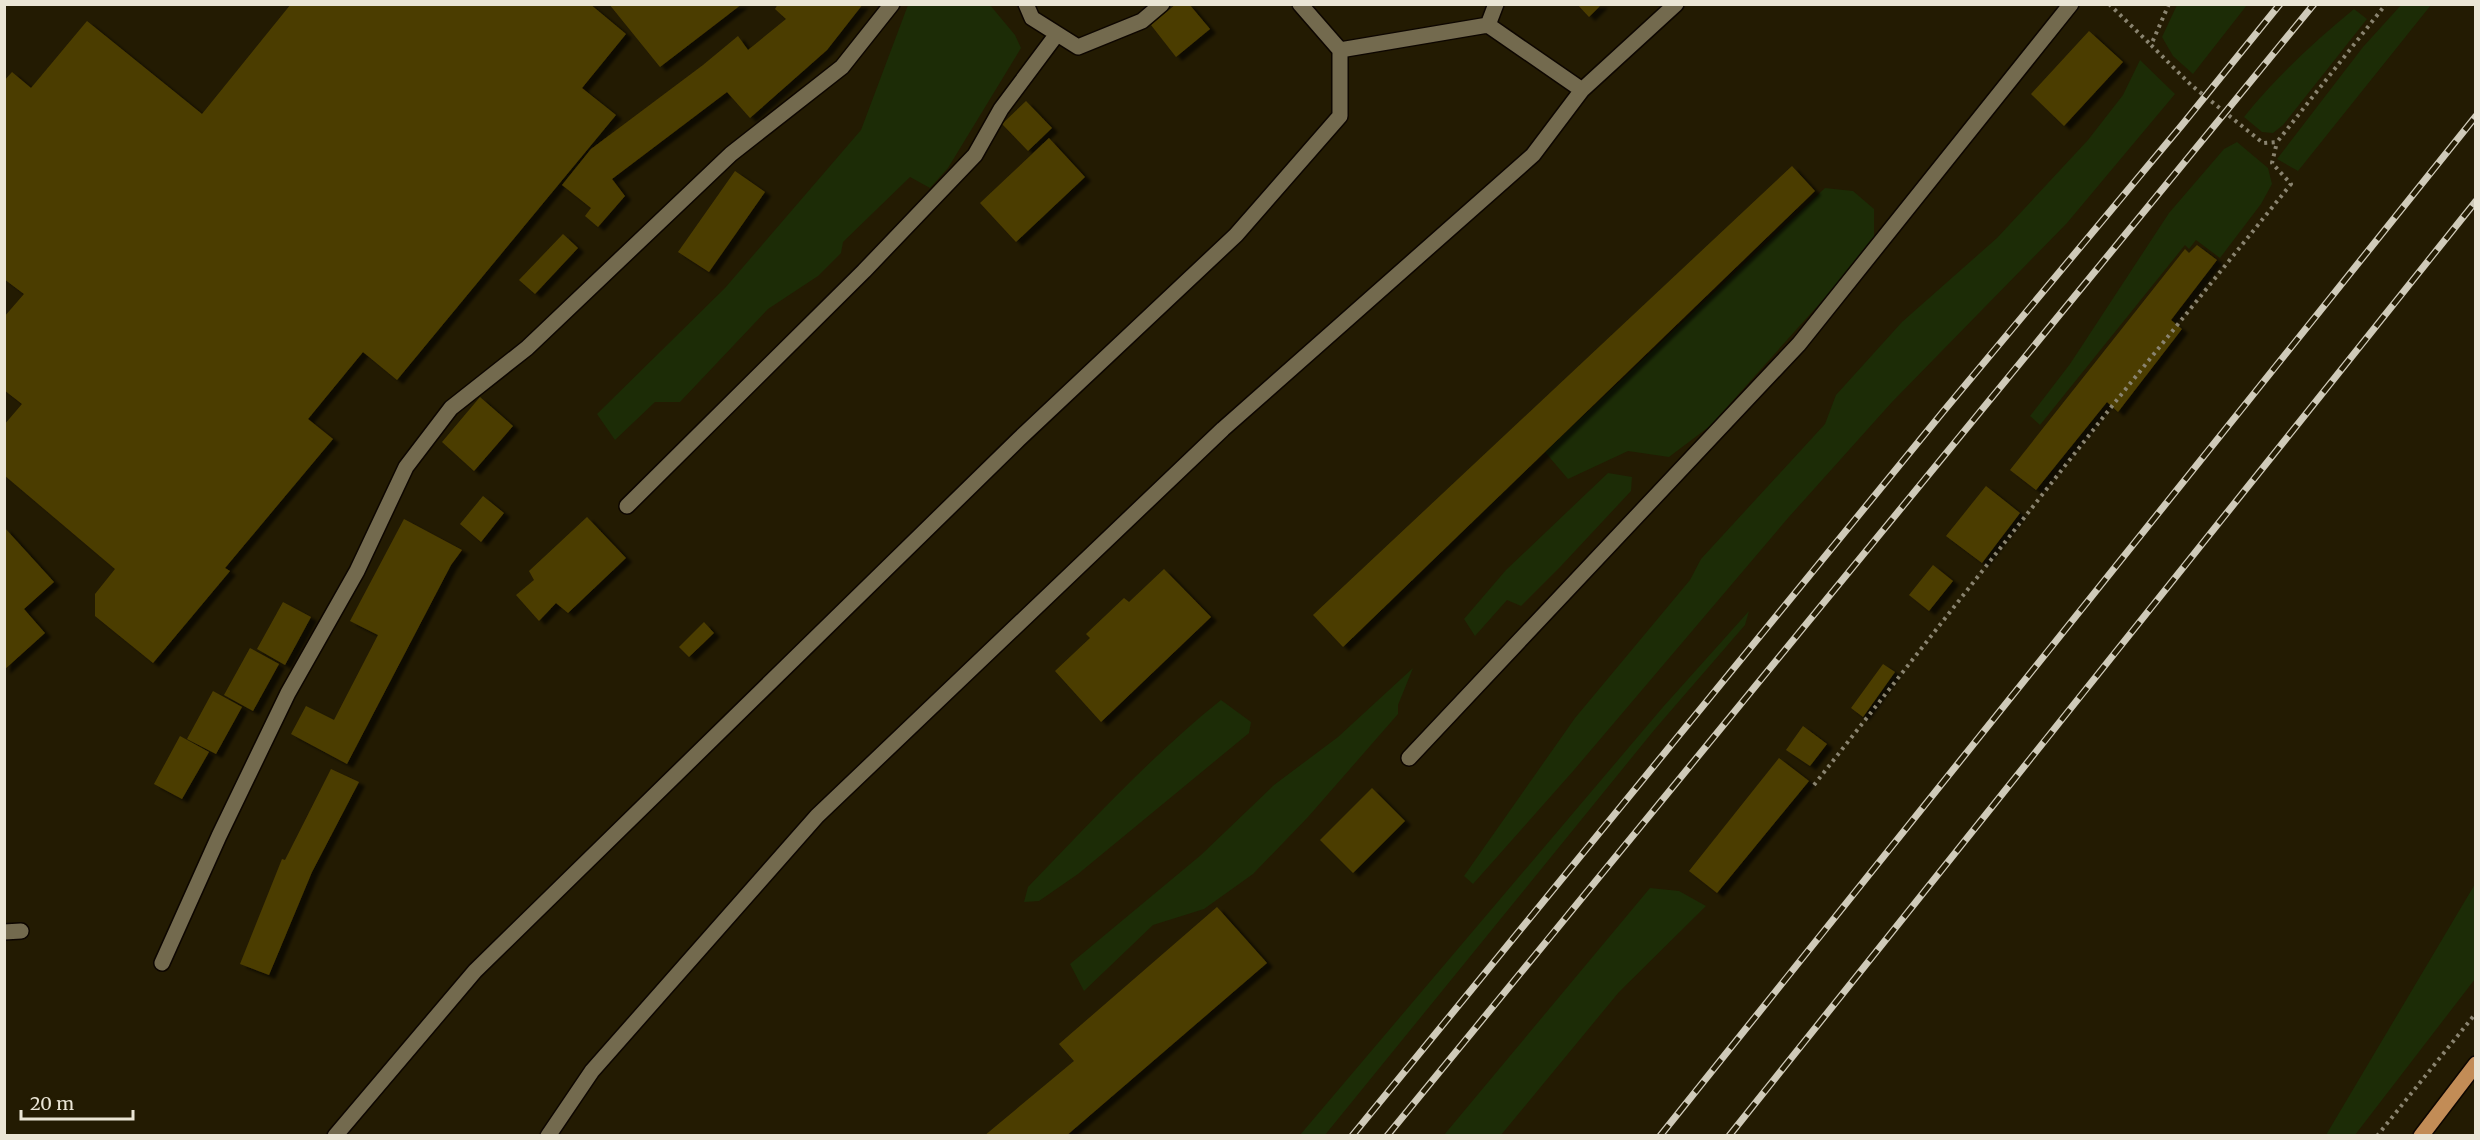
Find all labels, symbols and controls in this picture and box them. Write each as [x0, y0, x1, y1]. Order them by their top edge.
scale bar [21, 1083, 134, 1121]
text: 20 m [30, 1092, 74, 1115]

